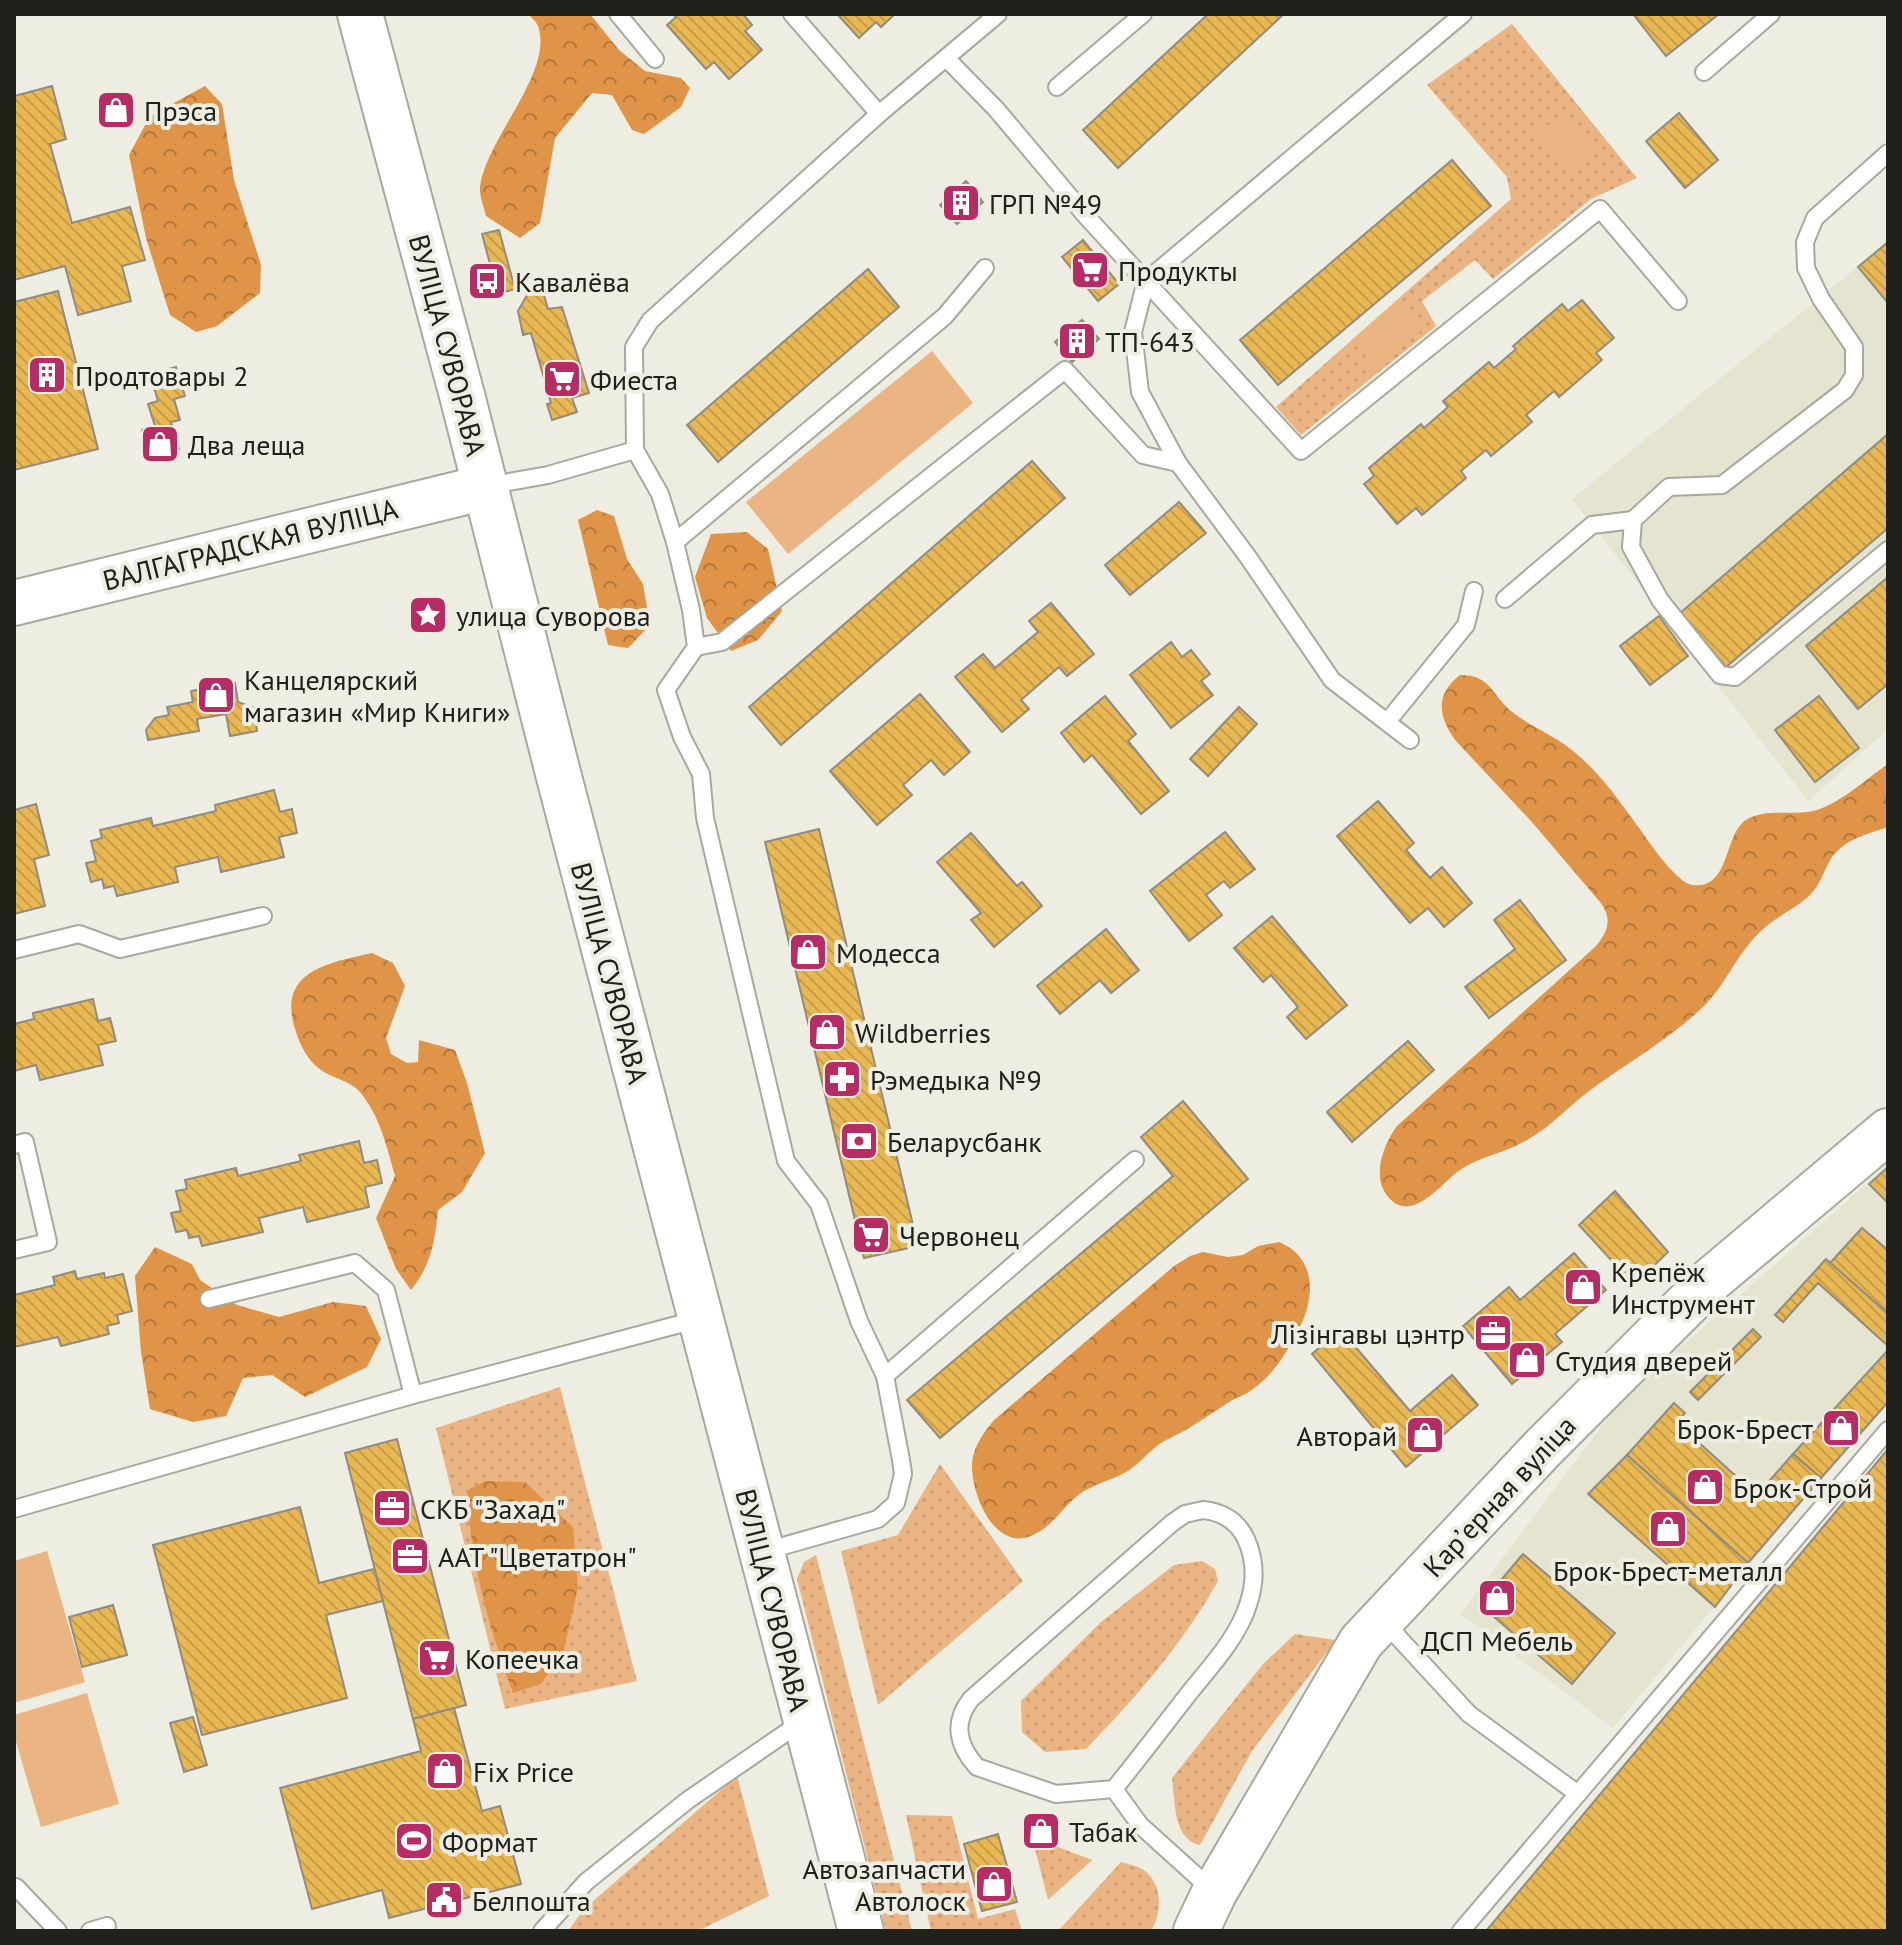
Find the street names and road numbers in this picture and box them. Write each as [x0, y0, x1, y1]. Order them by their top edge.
street label: ВУЛІЦА СУВОРАВА [401, 230, 496, 460]
street label: ВАЛГАГРАДСКАЯ ВУЛІЦА [99, 489, 402, 599]
street label: ВУЛІЦА СУВОРАВА [563, 858, 658, 1088]
street label: Карʼерная вуліца [1414, 1407, 1584, 1585]
street label: ВУЛІЦА СУВОРАВА [727, 1485, 819, 1716]

